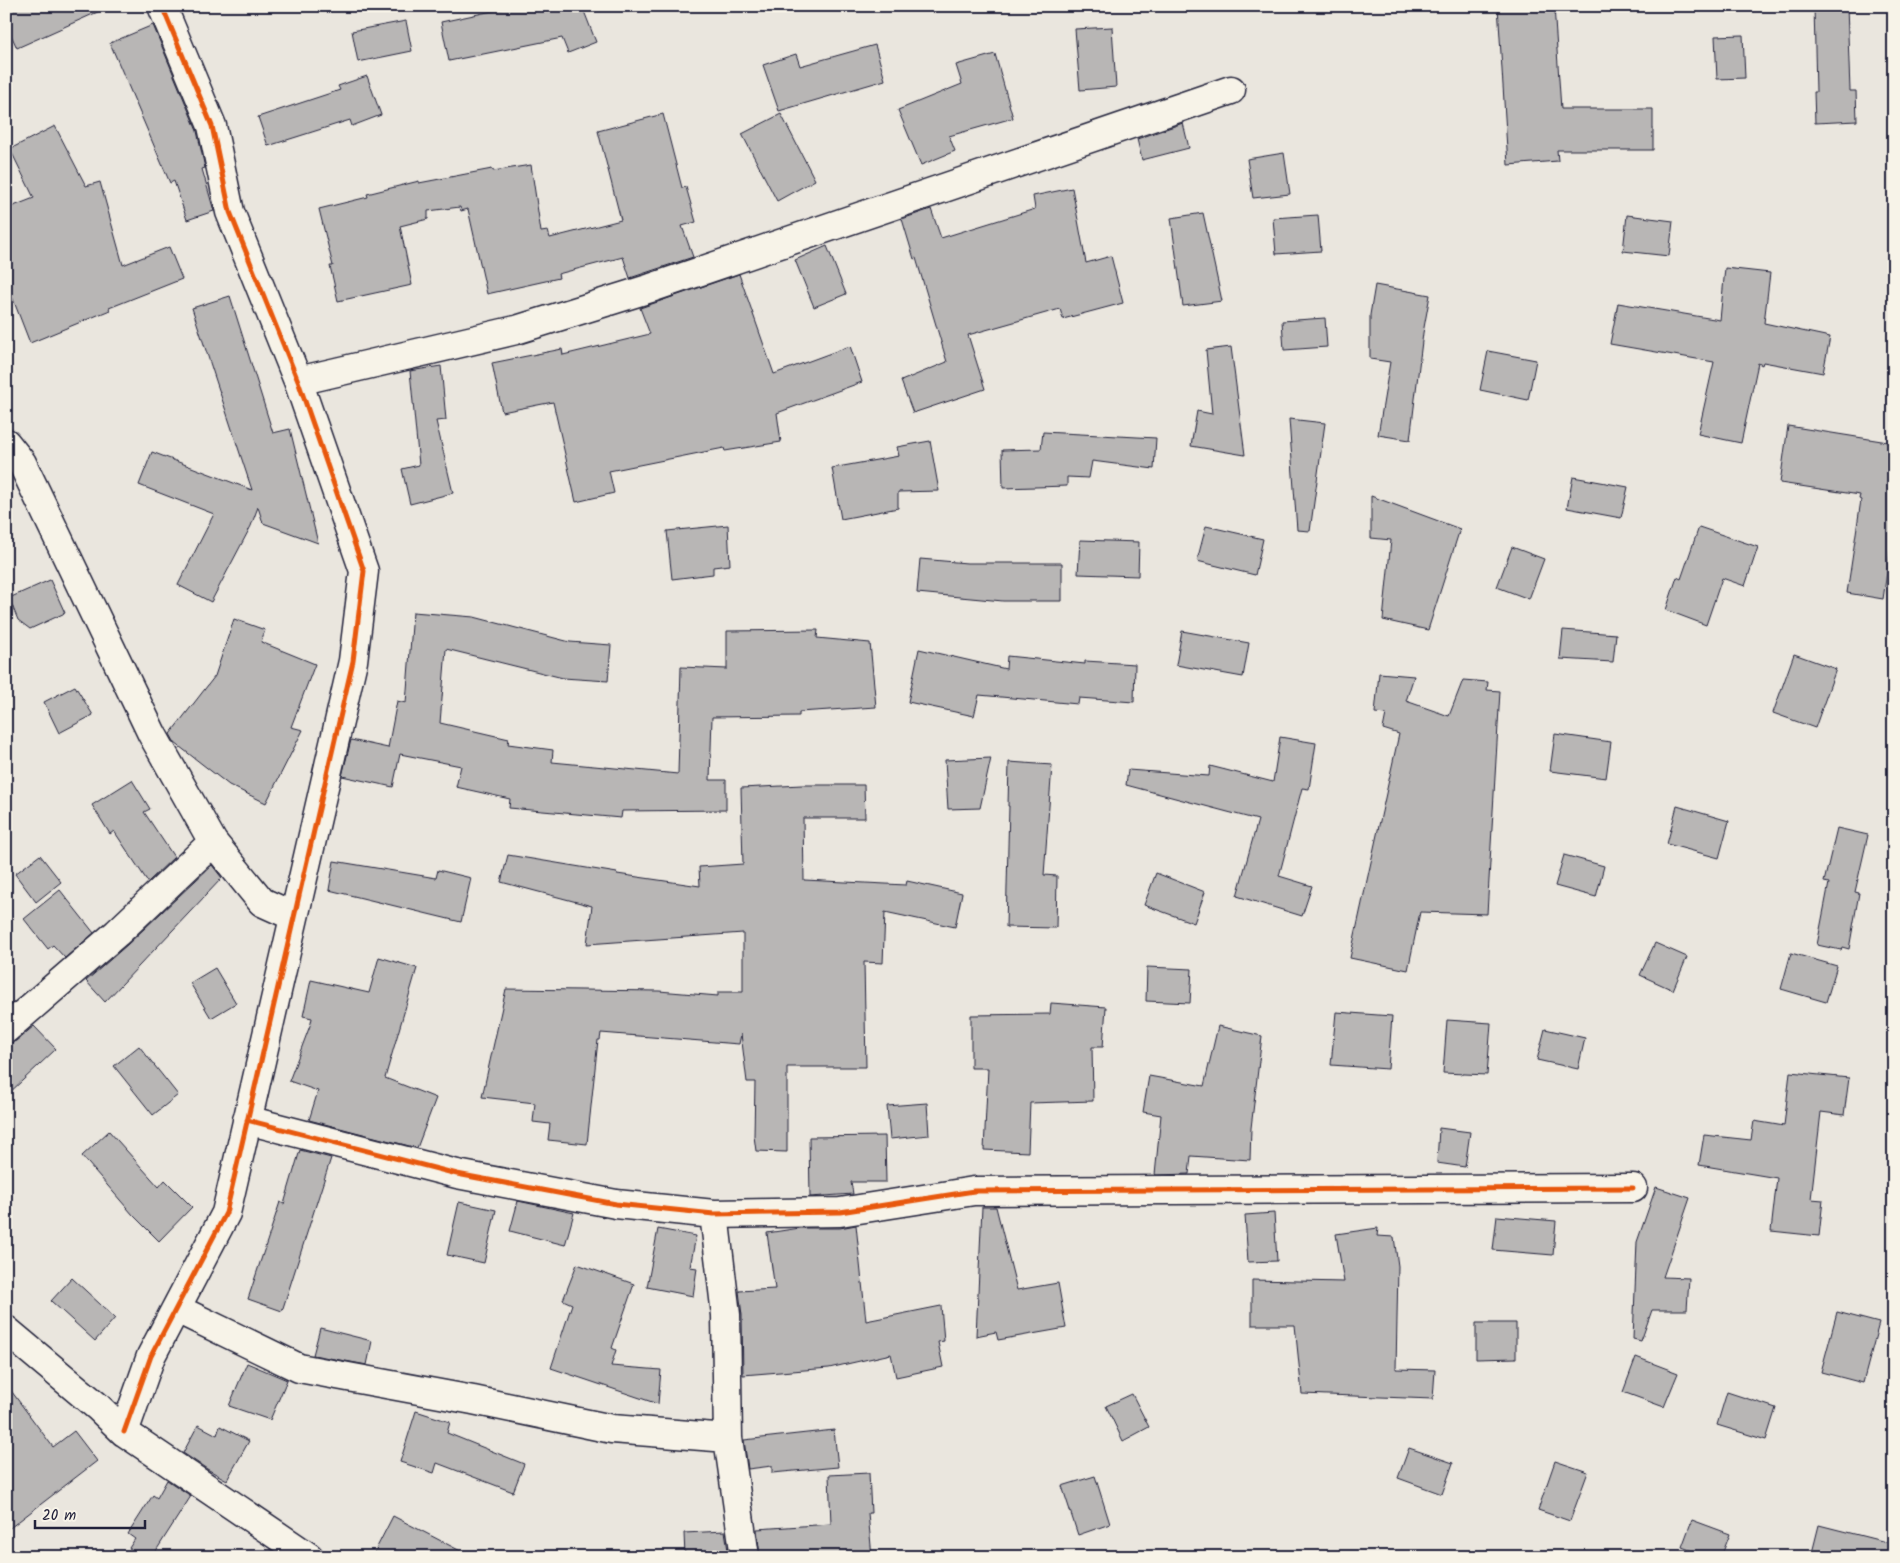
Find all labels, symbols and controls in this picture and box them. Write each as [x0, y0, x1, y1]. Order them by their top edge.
scale bar [35, 1498, 145, 1530]
text: 20 m [42, 1504, 76, 1528]

